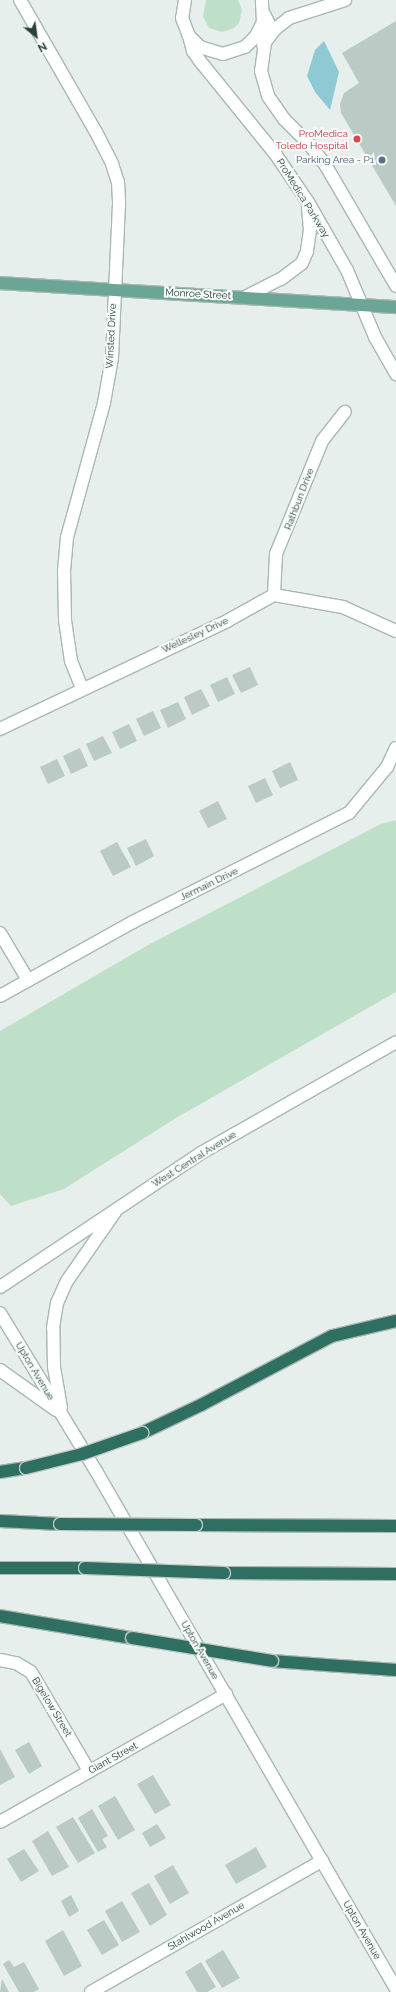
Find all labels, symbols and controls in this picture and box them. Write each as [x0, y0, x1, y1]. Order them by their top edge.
north arrow [16, 16, 56, 56]
text: N [35, 39, 49, 55]
place label: ProMedica Toledo Hospital [276, 127, 348, 150]
marker: ProMedica Toledo Hospital [351, 133, 363, 145]
place label: Parking Area - P1 [296, 154, 374, 166]
marker: Parking Area - P1 [377, 155, 387, 165]
street label: ProMedica Parkway [274, 156, 332, 240]
street label: Monroe Street [165, 286, 231, 302]
street label: Winsted Drive [103, 303, 119, 369]
street label: Rathbun Drive [282, 466, 316, 532]
street label: Wellesley Drive [160, 614, 230, 656]
street label: Jermain Drive [178, 865, 240, 903]
street label: West Central Avenue [149, 1128, 239, 1190]
street label: Upton Avenue [13, 1340, 57, 1402]
street label: Upton Avenue [178, 1618, 222, 1682]
street label: Bigelow Street [29, 1675, 75, 1739]
street label: Giant Street [86, 1740, 140, 1776]
street label: Upton Avenue [340, 1898, 384, 1962]
street label: Stahlwood Avenue [165, 1899, 247, 1953]

